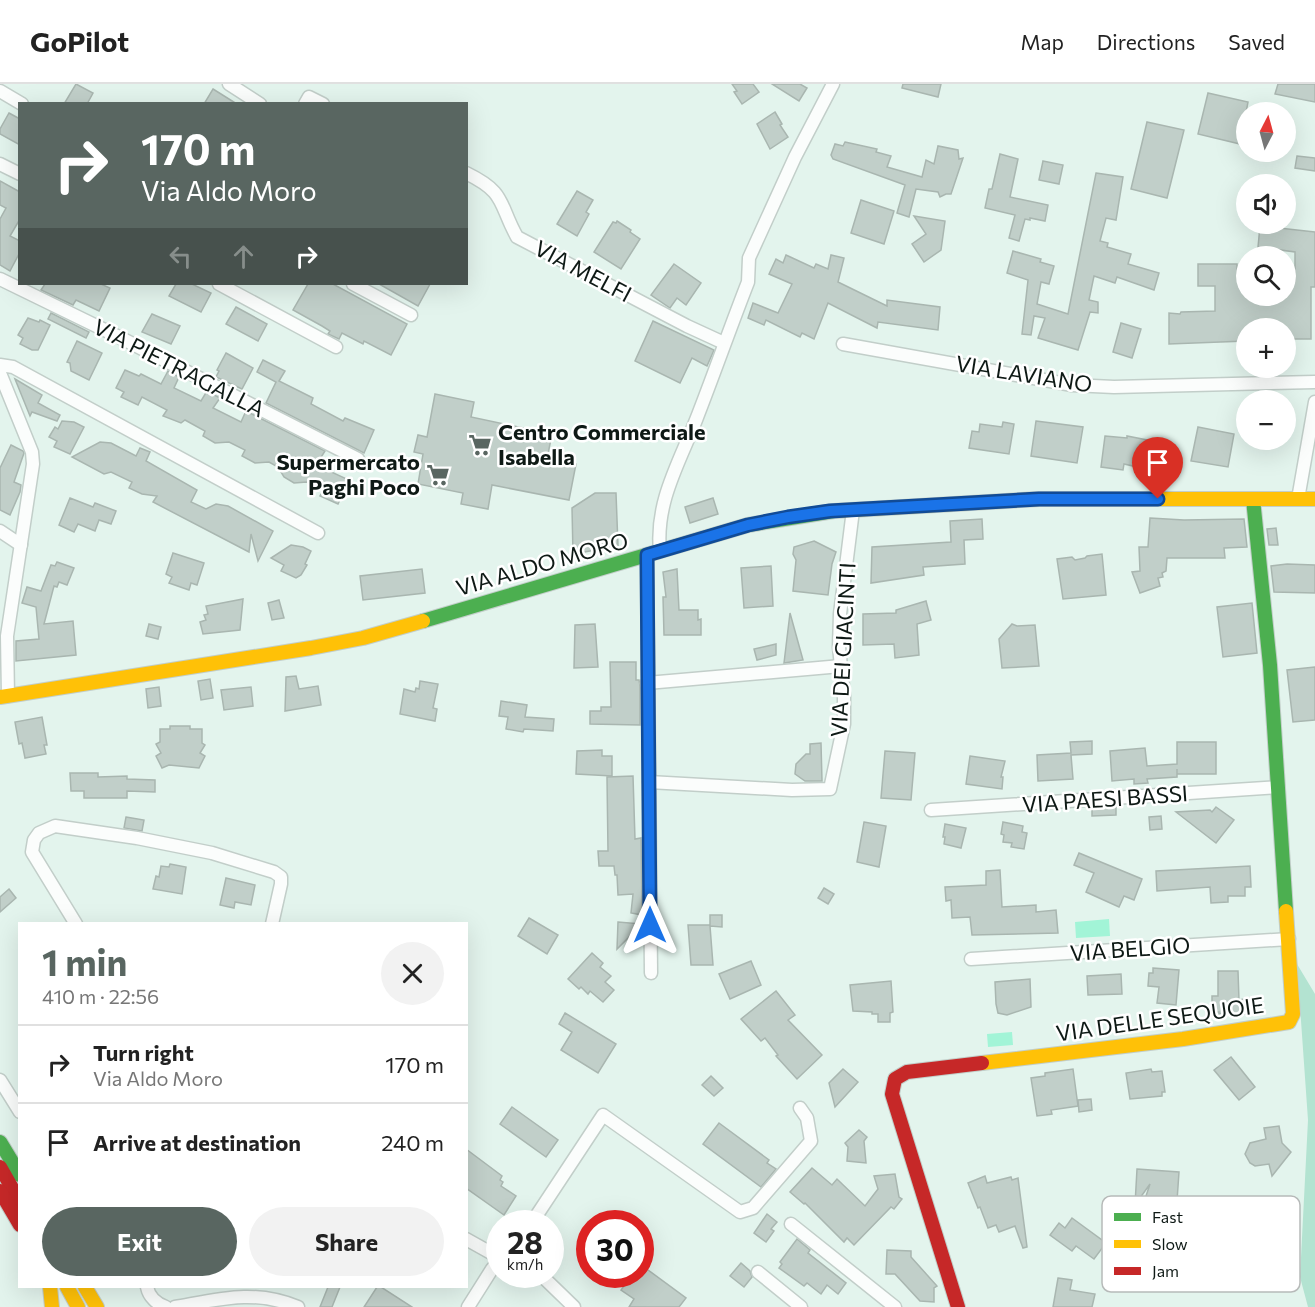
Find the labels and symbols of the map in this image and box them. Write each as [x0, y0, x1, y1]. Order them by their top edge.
north arrow [1236, 102, 1296, 162]
street label: VIA MELFI [530, 234, 636, 307]
street label: VIA PIETRAGALLA [89, 313, 269, 422]
street label: VIA LAVIANO [954, 349, 1094, 398]
place label: Centro Commerciale Isabella [498, 418, 706, 470]
supermarket icon: Centro Commerciale Isabella [467, 432, 493, 458]
pin [1132, 437, 1183, 499]
place label: Supermercato Paghi Poco [276, 448, 420, 500]
supermarket icon: Supermercato Paghi Poco [425, 462, 451, 488]
street label: VIA ALDO MORO [453, 526, 631, 601]
street label: VIA DEI GIACINTI [824, 562, 861, 738]
street label: VIA PAESI BASSI [1021, 779, 1189, 818]
position arrow [618, 893, 682, 957]
street label: VIA BELGIO [1069, 931, 1191, 966]
street label: VIA DELLE SEQUOIE [1054, 991, 1266, 1046]
legend [1102, 1196, 1300, 1292]
text: Fast [1152, 1207, 1183, 1226]
speed limit sign: 30 [576, 1210, 654, 1288]
text: Slow [1152, 1234, 1188, 1253]
text: Jam [1152, 1261, 1179, 1280]

